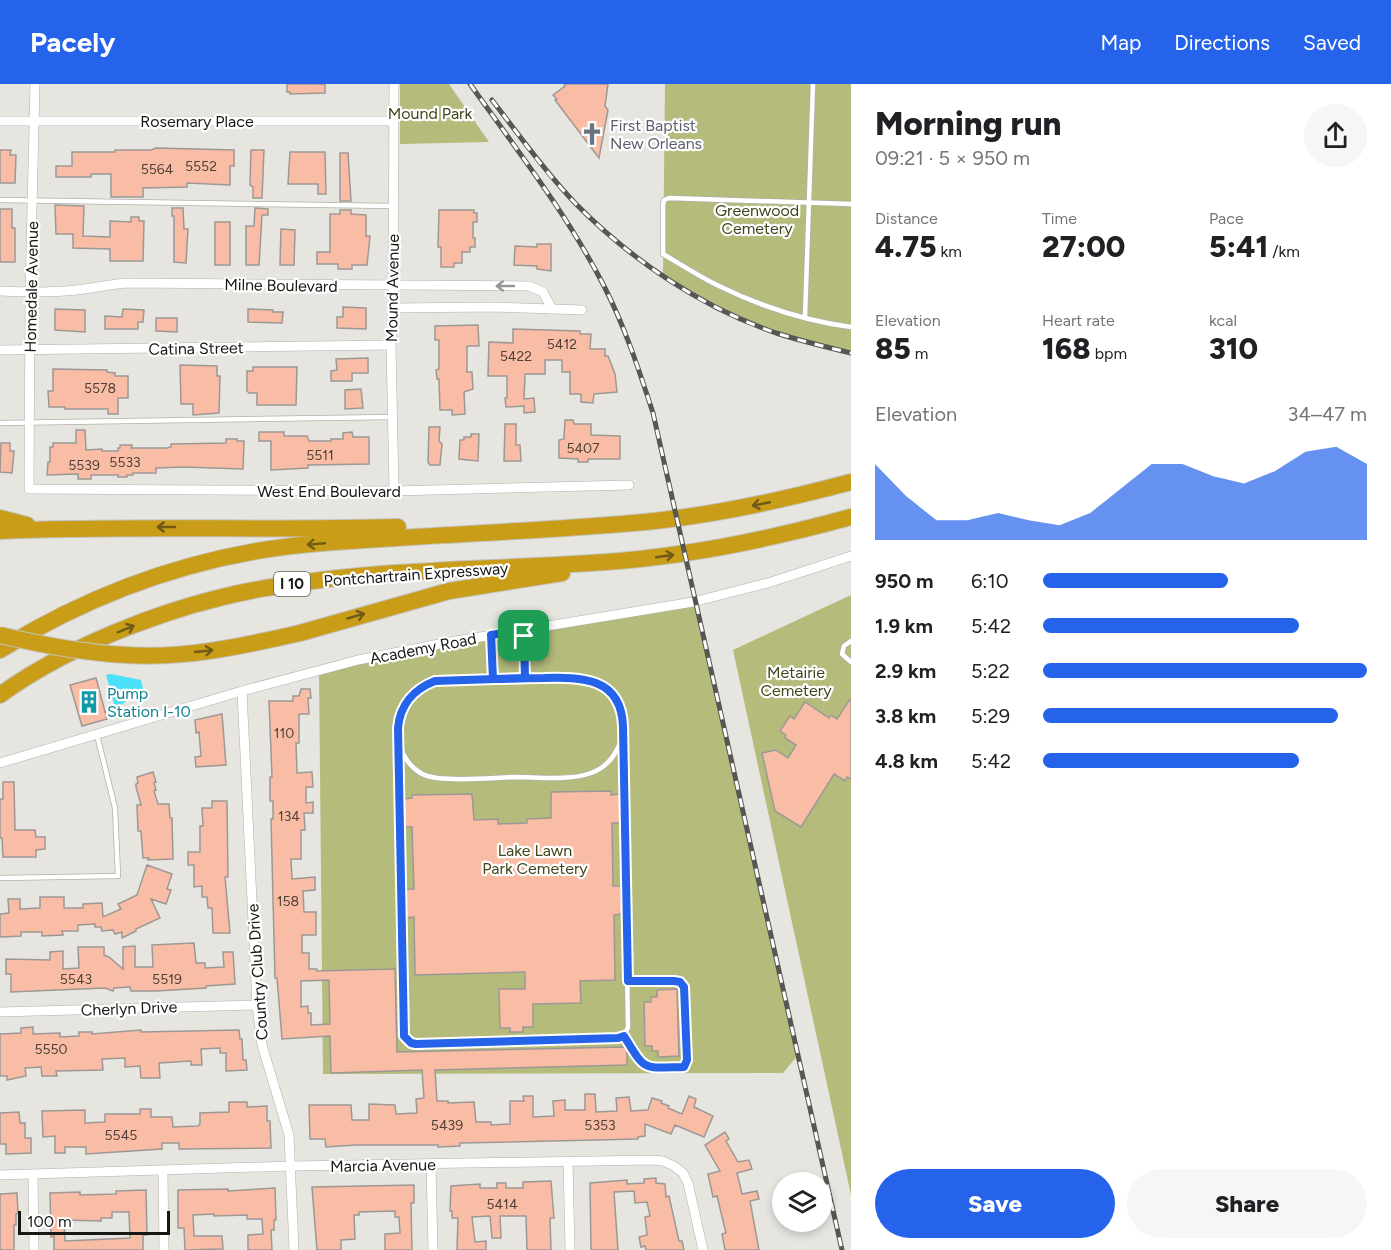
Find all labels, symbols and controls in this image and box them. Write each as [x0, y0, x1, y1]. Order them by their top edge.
text: Pacely [30, 25, 115, 59]
text: Map [1100, 30, 1141, 55]
text: Directions [1174, 30, 1270, 55]
text: Saved [1303, 30, 1361, 55]
park label: Mound Park [388, 104, 472, 123]
text: Morning run [875, 104, 1061, 143]
button: share [1304, 104, 1367, 167]
street label: Rosemary Place [140, 112, 254, 131]
place label: First Baptist New Orleans [610, 116, 702, 153]
church icon: First Baptist New Orleans [579, 121, 605, 147]
text: 09:21 · 5 × 950 m [875, 146, 1030, 170]
house number: 5552 [185, 158, 217, 175]
house number: 5564 [141, 161, 174, 178]
park label: Greenwood Cemetery [715, 201, 799, 238]
text: Distance [875, 209, 938, 228]
text: Time [1042, 209, 1077, 228]
text: Pace [1209, 209, 1244, 228]
street label: Homedale Avenue [21, 221, 42, 353]
text: 4.75 [875, 228, 937, 265]
text: 27:00 [1042, 228, 1125, 265]
text: 5:41 [1209, 228, 1268, 265]
street label: Mound Avenue [382, 234, 403, 342]
text: km [937, 242, 962, 261]
text: /km [1268, 242, 1300, 261]
street label: Milne Boulevard [224, 275, 338, 296]
one-way arrow [496, 280, 516, 292]
text: Elevation [875, 311, 941, 330]
text: Heart rate [1042, 311, 1115, 330]
text: kcal [1209, 311, 1237, 330]
text: 85 [875, 330, 911, 367]
text: 168 [1042, 330, 1091, 367]
text: 310 [1209, 330, 1258, 367]
house number: 5412 [547, 336, 577, 353]
street label: Catina Street [148, 338, 244, 359]
text: m [911, 344, 928, 363]
text: bpm [1091, 344, 1127, 363]
house number: 5422 [500, 348, 532, 365]
house number: 5578 [84, 380, 116, 397]
text: Elevation [875, 402, 957, 426]
text: 34–47 m [1288, 402, 1367, 426]
house number: 5407 [566, 440, 600, 457]
house number: 5511 [306, 447, 334, 464]
house number: 5533 [109, 454, 141, 471]
house number: 5539 [68, 457, 100, 474]
street label: West End Boulevard [257, 482, 401, 501]
one-way arrow [751, 499, 771, 510]
one-way arrow [156, 521, 176, 533]
one-way arrow [307, 539, 327, 550]
one-way arrow [654, 550, 674, 561]
street label: Pontchartrain Expressway [323, 559, 510, 590]
text: 950 m [875, 569, 933, 593]
text: 6:10 [971, 569, 1008, 593]
road number: I 10 [274, 572, 310, 596]
one-way arrow [346, 610, 365, 621]
pin [498, 610, 549, 661]
text: 1.9 km [875, 614, 933, 638]
text: 5:42 [971, 614, 1011, 638]
icon: arrive [507, 619, 540, 652]
one-way arrow [117, 623, 135, 634]
street label: Academy Road [368, 629, 478, 668]
one-way arrow [193, 645, 213, 656]
text: 2.9 km [875, 659, 936, 683]
text: 5:22 [971, 659, 1010, 683]
park label: Metairie Cemetery [760, 663, 832, 700]
place label: Pump Station I-10 [107, 684, 191, 721]
building icon: Pump Station I-10 [76, 689, 102, 715]
text: 3.8 km [875, 704, 936, 728]
text: 5:29 [971, 704, 1010, 728]
house number: 110 [274, 725, 294, 742]
text: 4.8 km [875, 749, 938, 773]
text: 5:42 [971, 749, 1011, 773]
house number: 134 [278, 808, 300, 825]
park label: Lake Lawn Park Cemetery [482, 841, 588, 878]
house number: 158 [277, 893, 299, 910]
street label: Country Club Drive [243, 903, 272, 1041]
house number: 5543 [60, 971, 92, 988]
house number: 5519 [152, 971, 182, 988]
street label: Cherlyn Drive [81, 997, 178, 1020]
house number: 5550 [34, 1041, 68, 1058]
house number: 5439 [431, 1117, 463, 1134]
house number: 5353 [584, 1117, 616, 1134]
house number: 5545 [105, 1127, 137, 1144]
street label: Marcia Avenue [330, 1155, 436, 1176]
button: Save [875, 1169, 1115, 1238]
button: Share [1127, 1169, 1367, 1238]
map controls [772, 1172, 832, 1232]
button: layers [772, 1172, 832, 1232]
house number: 5414 [486, 1196, 518, 1213]
scale bar [18, 1208, 170, 1236]
text: 100 m [27, 1212, 72, 1231]

